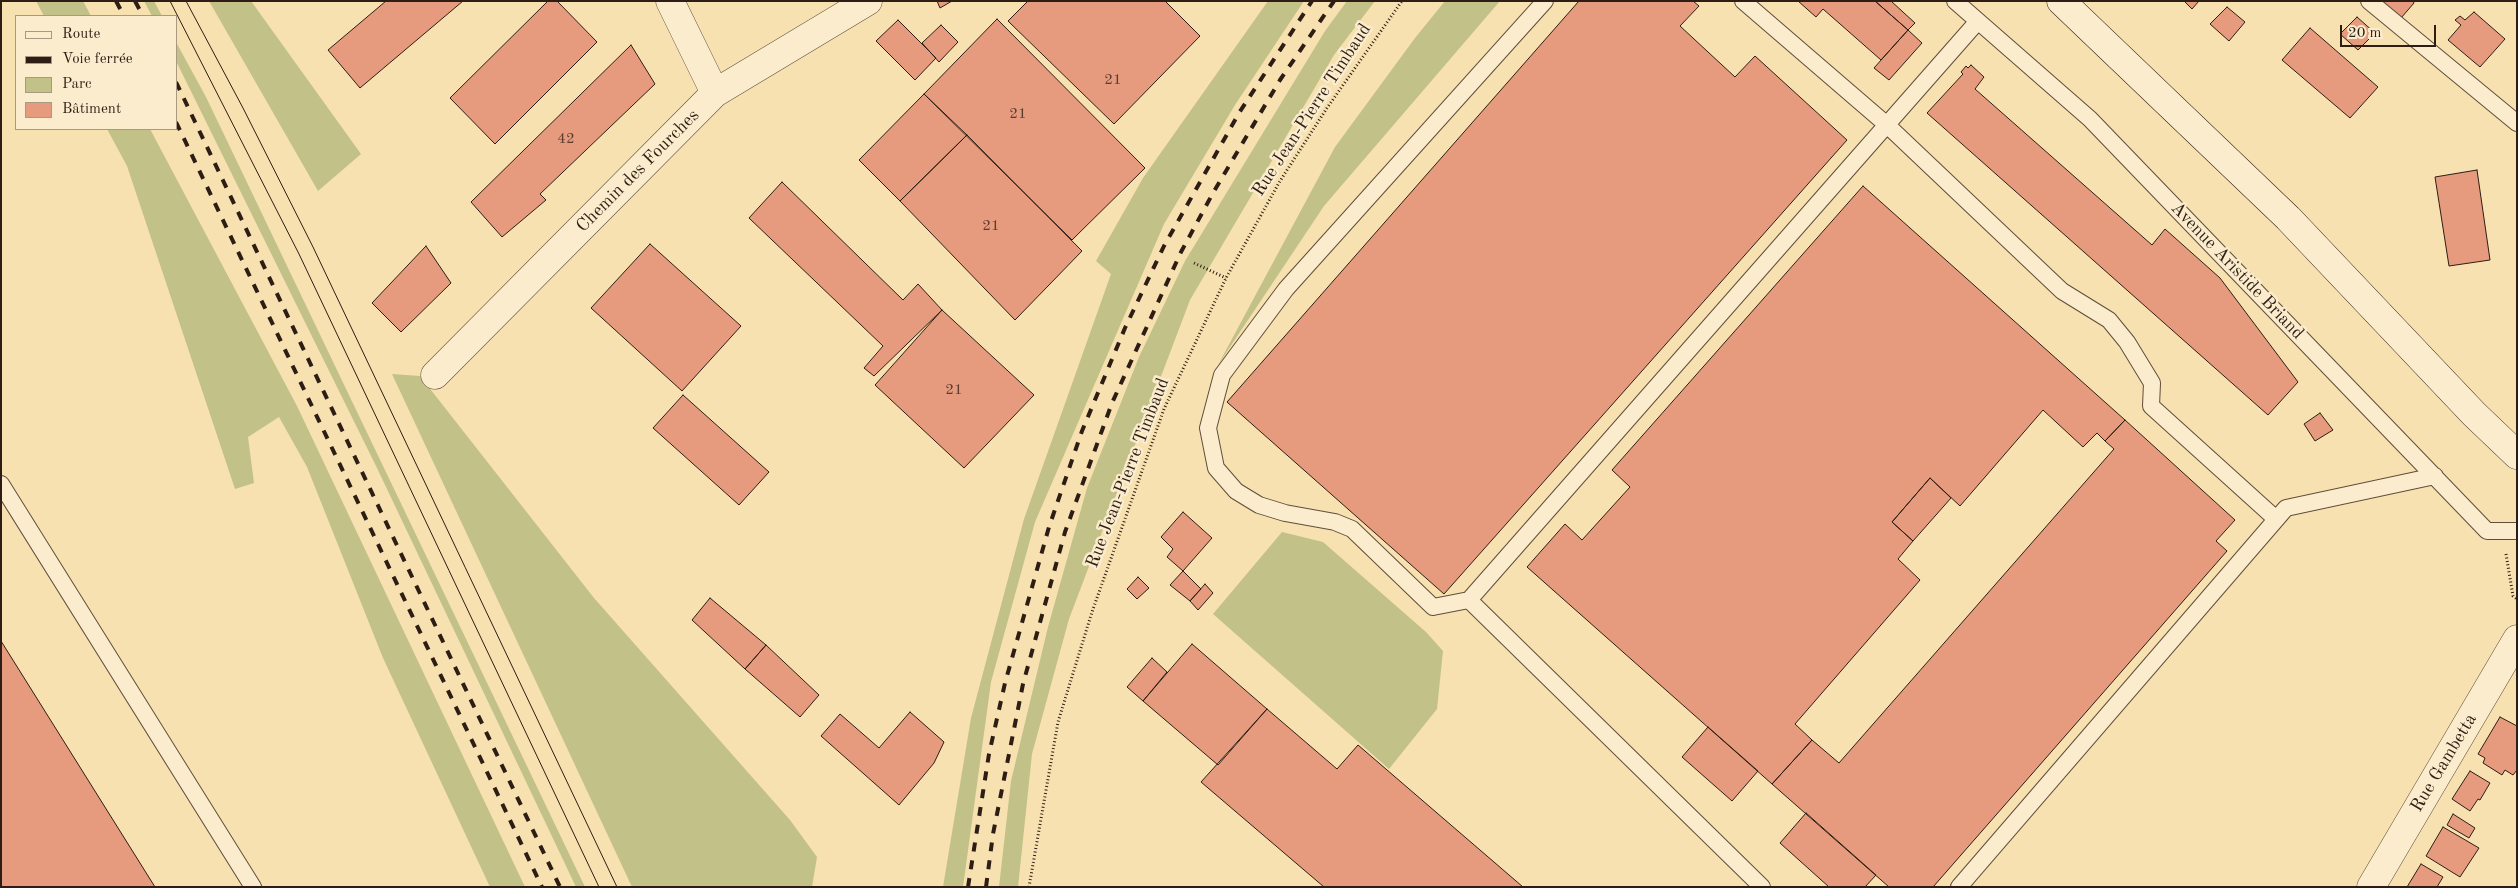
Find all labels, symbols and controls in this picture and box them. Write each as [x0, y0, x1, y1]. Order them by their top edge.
legend [15, 15, 178, 130]
scale bar [2343, 15, 2439, 47]
street label: Rue Jean-Pierre Timbaud [1248, 20, 1376, 200]
text: 20 m [2348, 26, 2382, 41]
text: Route [62, 27, 100, 42]
text: Voie ferrée [62, 52, 133, 67]
house number: 21 [1104, 71, 1122, 89]
text: Parc [62, 77, 92, 92]
text: Bâtiment [62, 102, 121, 117]
street label: Chemin des Fourches [572, 105, 704, 237]
house number: 21 [1009, 105, 1027, 123]
house number: 42 [557, 130, 575, 148]
street label: Avenue Aristide Briand [2166, 198, 2308, 344]
house number: 21 [982, 217, 1000, 235]
street label: Rue Jean-Pierre Timbaud [1082, 375, 1174, 571]
house number: 21 [945, 381, 963, 399]
street label: Rue Gambetta [2406, 710, 2482, 816]

